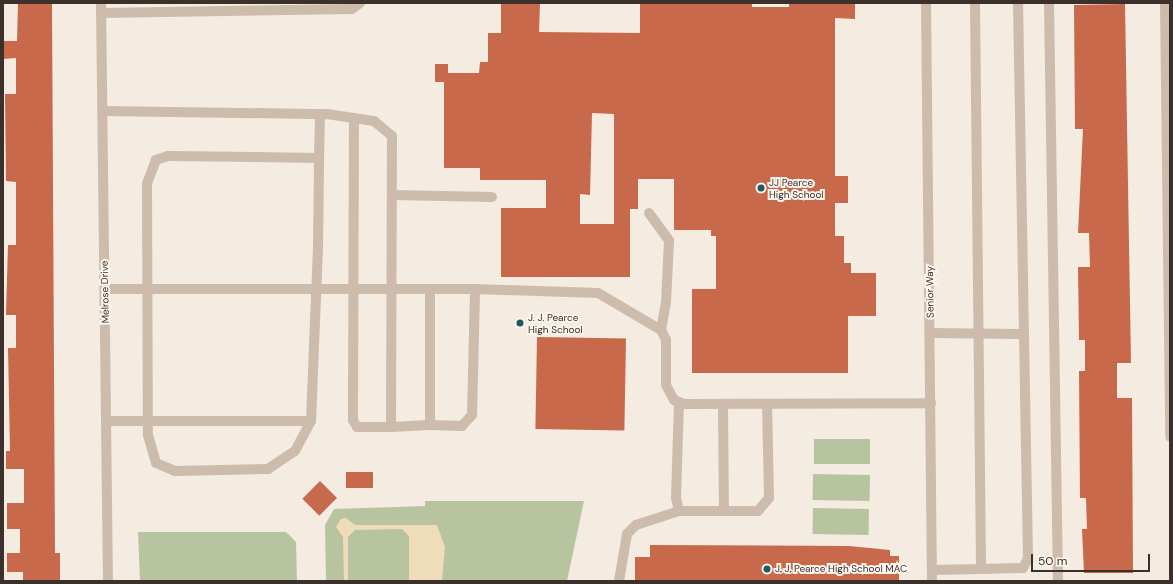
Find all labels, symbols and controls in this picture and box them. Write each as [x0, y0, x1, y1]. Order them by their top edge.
place label: JJ Pearce High School [769, 176, 824, 200]
marker: JJ Pearce High School [756, 183, 766, 193]
street label: Melrose Drive [98, 261, 112, 323]
street label: Senior Way [924, 266, 936, 318]
place label: J. J. Pearce High School [528, 311, 583, 334]
marker: J. J. Pearce High School [515, 318, 525, 328]
scale bar [1033, 546, 1152, 572]
text: 50 m [1038, 553, 1067, 569]
place label: J. J. Pearce High School MAC [775, 563, 907, 575]
marker: J. J. Pearce High School MAC [762, 564, 772, 574]

